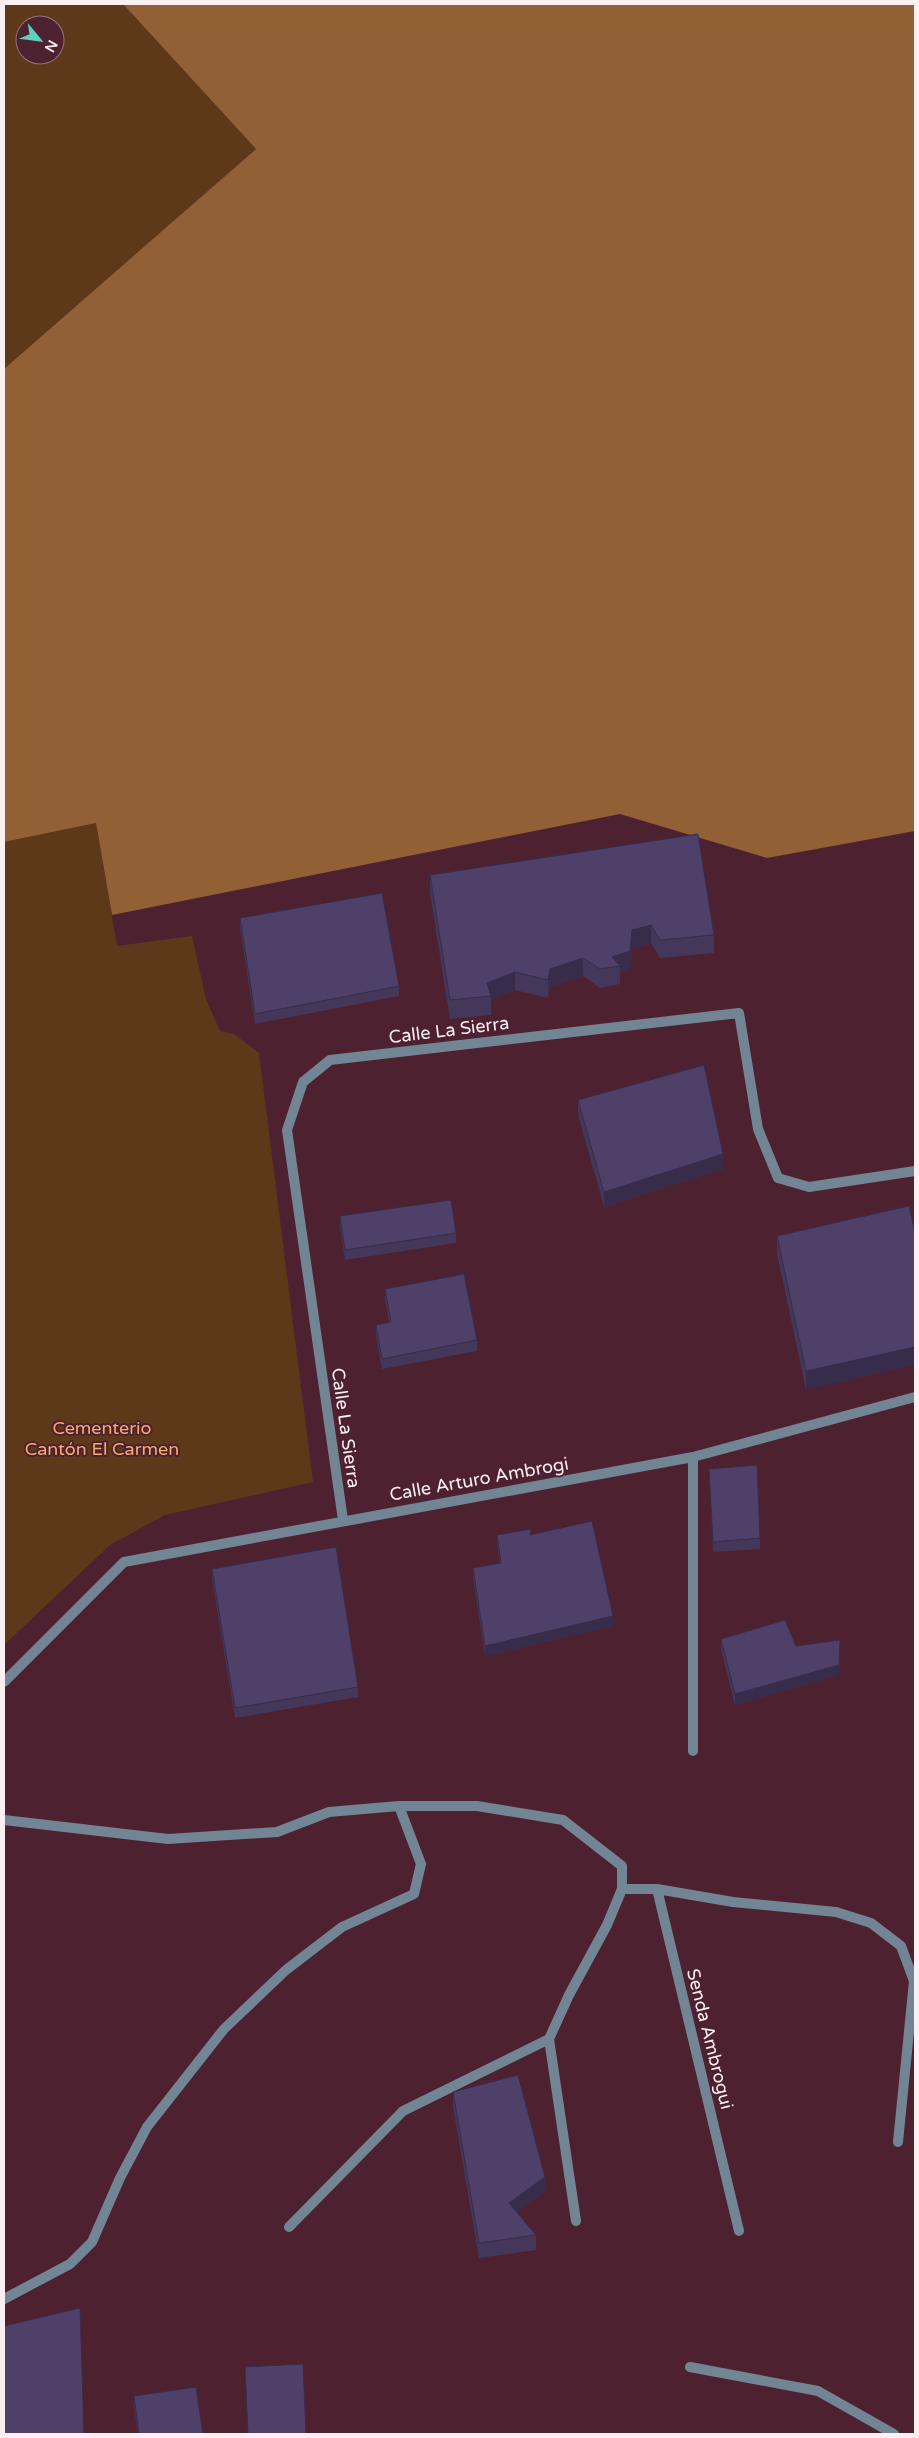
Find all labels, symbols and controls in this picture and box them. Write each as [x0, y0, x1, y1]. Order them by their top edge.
north arrow [15, 15, 65, 65]
text: N [41, 37, 61, 55]
street label: Calle La Sierra [388, 1012, 510, 1048]
street label: Calle La Sierra [327, 1366, 365, 1490]
park label: Cementerio Cantón El Carmen [25, 1417, 179, 1460]
street label: Calle Arturo Ambrogi [388, 1452, 570, 1506]
street label: Senda Ambrogui [682, 1966, 738, 2112]

